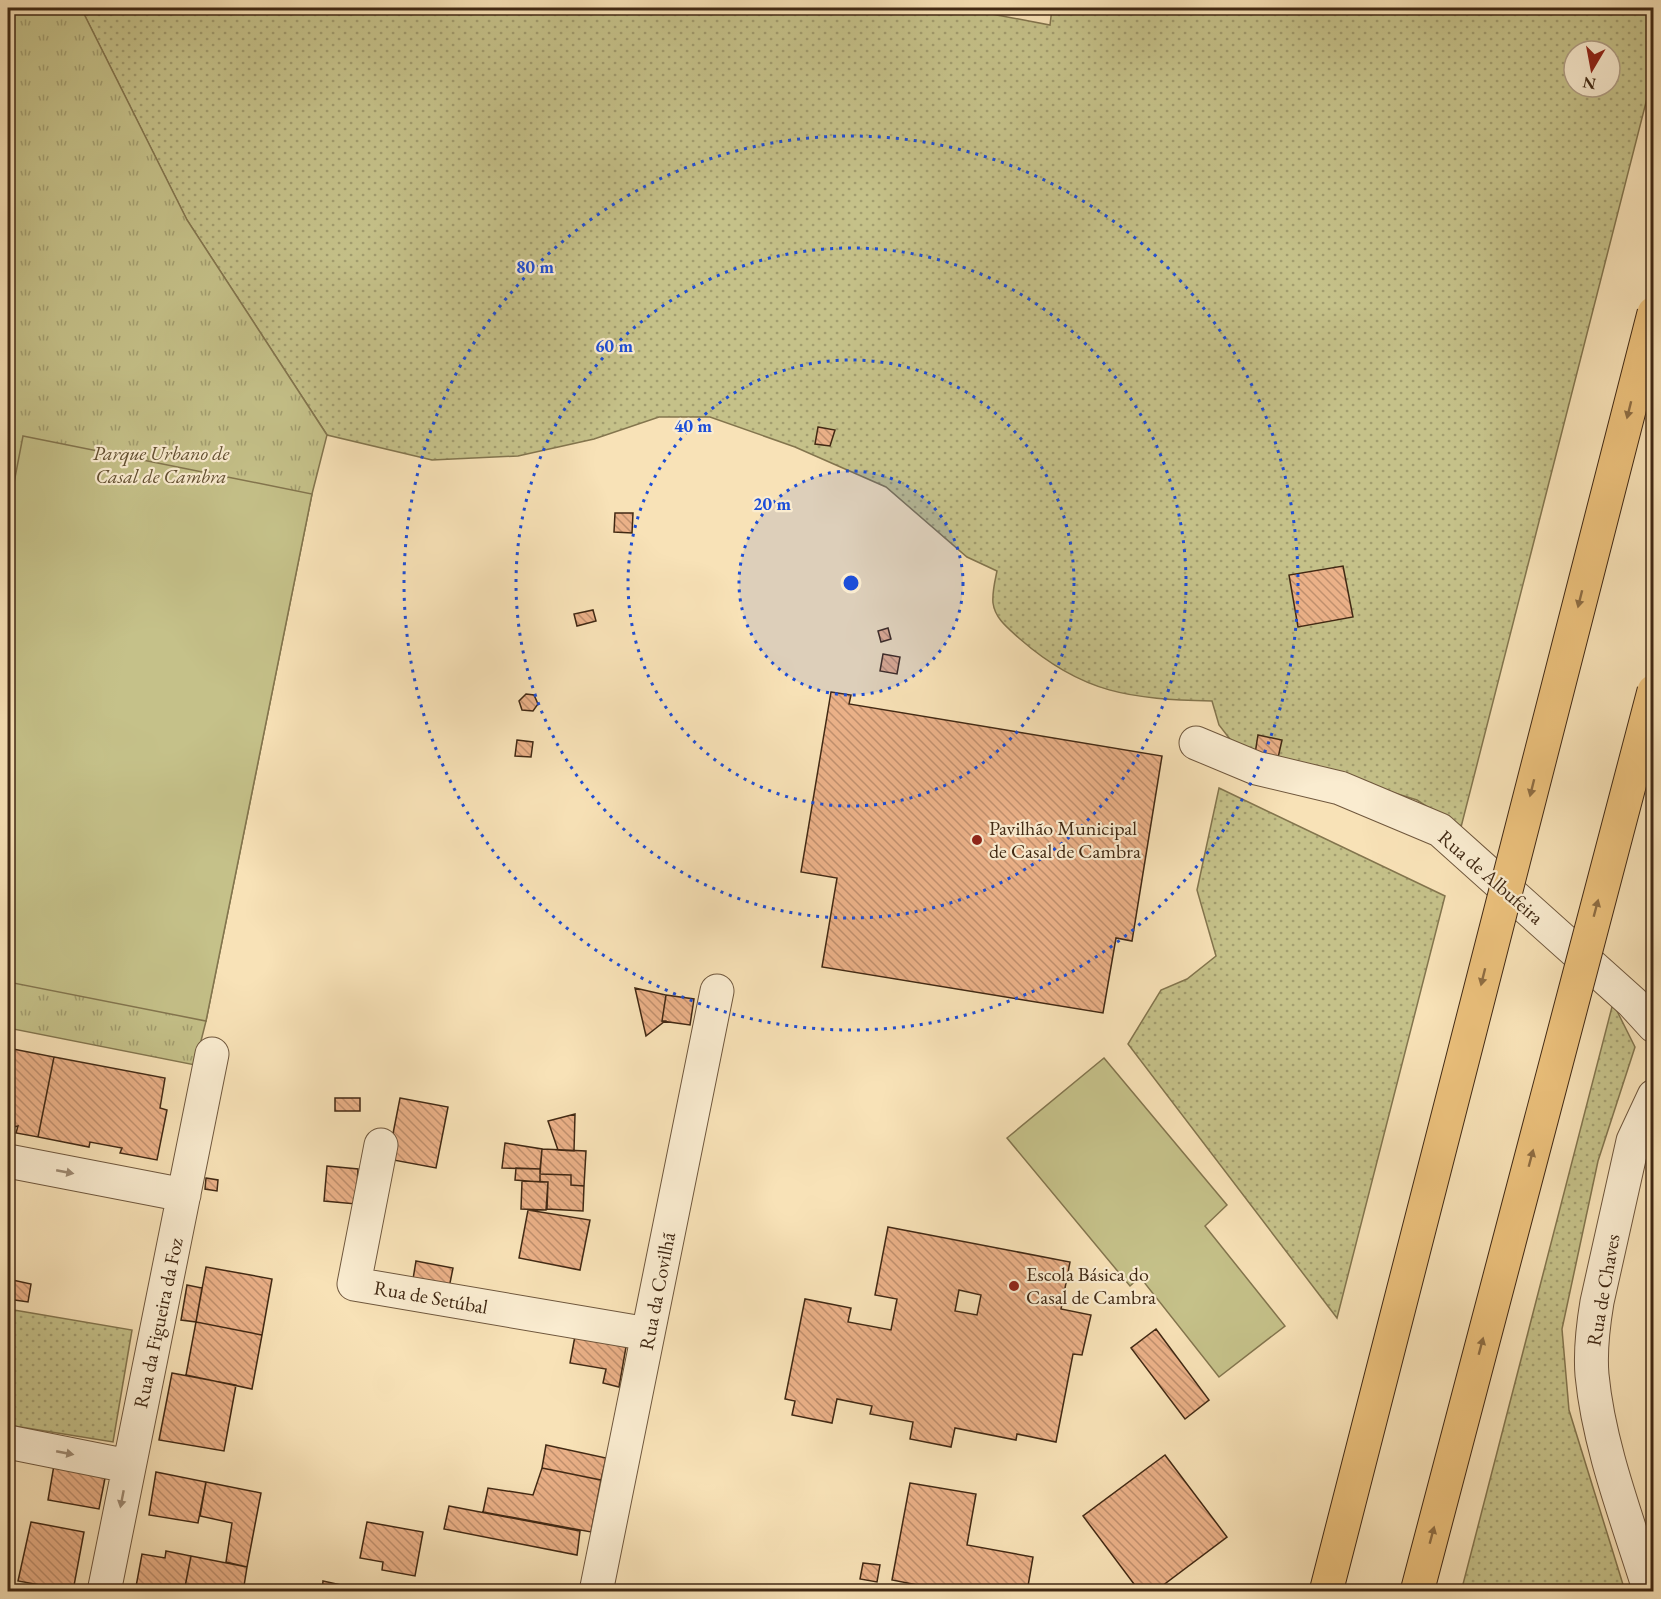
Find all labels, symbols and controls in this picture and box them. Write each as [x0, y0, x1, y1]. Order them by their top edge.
north arrow [1562, 39, 1622, 99]
text: N [1581, 72, 1598, 95]
text: 80 m [516, 255, 554, 278]
text: 60 m [595, 334, 633, 357]
one-way arrow [1623, 401, 1633, 419]
text: 40 m [674, 414, 712, 437]
park label: Parque Urbano de Casal de Cambra [93, 440, 230, 489]
text: 20 m [753, 492, 791, 515]
centre of rings [841, 573, 861, 593]
one-way arrow [1575, 590, 1585, 608]
one-way arrow [1526, 779, 1536, 797]
place label: Pavilhão Municipal de Casal de Cambra [989, 815, 1141, 864]
street label: Rua de Albufeira [1433, 824, 1549, 930]
marker: Pavilhão Municipal de Casal de Cambra [970, 833, 984, 847]
one-way arrow [1592, 899, 1602, 917]
one-way arrow [1478, 968, 1488, 986]
one-way arrow [1526, 1149, 1536, 1167]
one-way arrow [56, 1168, 75, 1177]
street label: Rua da Covilhã [633, 1230, 681, 1352]
street label: Rua de Chaves [1580, 1232, 1626, 1348]
street label: Rua da Figueira da Foz [127, 1235, 189, 1411]
place label: Escola Básica do Casal de Cambra [1026, 1261, 1156, 1310]
street label: Rua de Setúbal [372, 1274, 490, 1320]
marker: Escola Básica do Casal de Cambra [1007, 1279, 1021, 1293]
one-way arrow [1477, 1337, 1486, 1355]
one-way arrow [56, 1449, 75, 1458]
one-way arrow [117, 1490, 126, 1509]
one-way arrow [1427, 1526, 1437, 1544]

